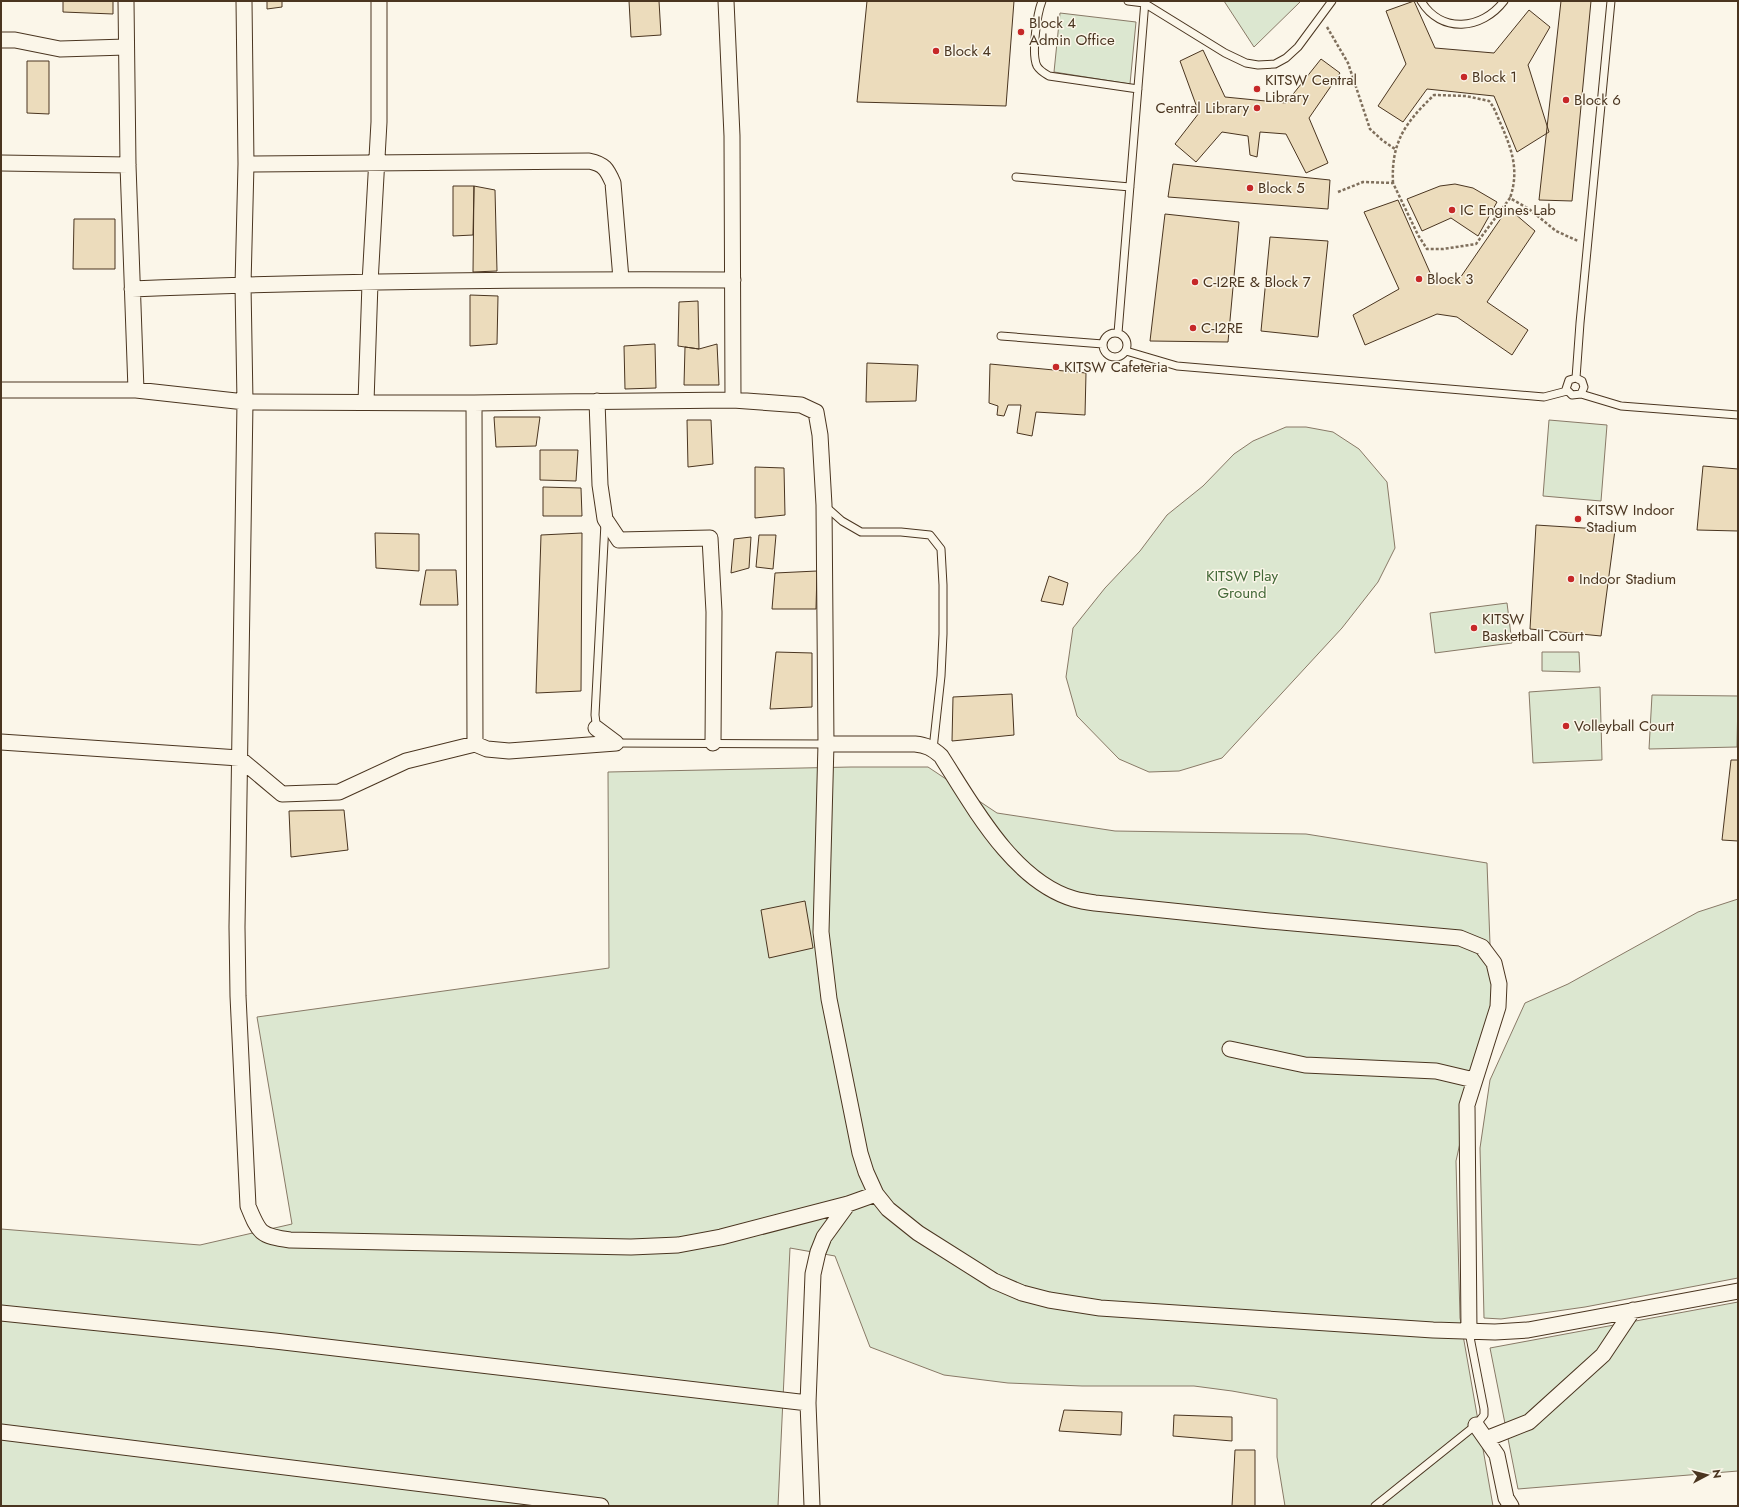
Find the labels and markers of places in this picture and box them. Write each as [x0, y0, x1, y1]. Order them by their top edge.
place label: Block 4 Admin Office [1029, 12, 1115, 51]
marker: Block 4 Admin Office [1016, 27, 1026, 37]
place label: Block 4 [944, 40, 991, 62]
marker: Block 4 [931, 46, 941, 56]
place label: Block 1 [1472, 66, 1517, 88]
place label: KITSW Central Library [1265, 69, 1357, 108]
marker: Block 1 [1459, 72, 1469, 82]
marker: KITSW Central Library [1252, 84, 1262, 94]
place label: Block 6 [1574, 89, 1621, 111]
marker: Block 6 [1561, 95, 1571, 105]
place label: Central Library [1155, 97, 1249, 119]
marker: Central Library [1252, 103, 1262, 113]
place label: Block 5 [1258, 177, 1305, 199]
marker: Block 5 [1245, 183, 1255, 193]
place label: IC Engines Lab [1460, 199, 1556, 221]
marker: IC Engines Lab [1447, 205, 1457, 215]
place label: Block 3 [1427, 268, 1473, 290]
place label: C-I2RE & Block 7 [1203, 271, 1311, 293]
marker: Block 3 [1414, 274, 1424, 284]
marker: C-I2RE & Block 7 [1190, 277, 1200, 287]
place label: C-I2RE [1201, 317, 1243, 339]
marker: C-I2RE [1188, 323, 1198, 333]
place label: KITSW Cafeteria [1064, 356, 1168, 378]
marker: KITSW Cafeteria [1051, 362, 1061, 372]
place label: KITSW Indoor Stadium [1586, 499, 1675, 538]
marker: KITSW Indoor Stadium [1573, 514, 1583, 524]
place label: Indoor Stadium [1579, 568, 1676, 590]
marker: Indoor Stadium [1566, 574, 1576, 584]
place label: KITSW Basketball Court [1482, 608, 1584, 647]
marker: KITSW Basketball Court [1469, 623, 1479, 633]
place label: Volleyball Court [1574, 715, 1675, 737]
marker: Volleyball Court [1561, 721, 1571, 731]

